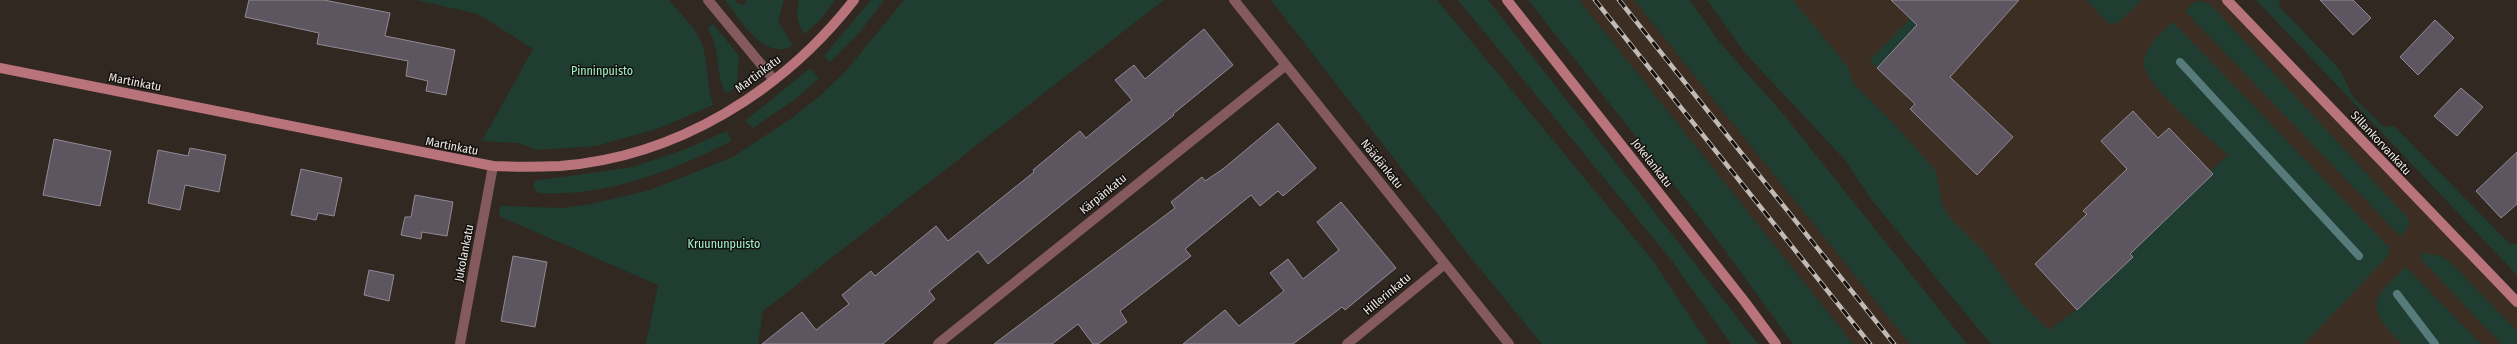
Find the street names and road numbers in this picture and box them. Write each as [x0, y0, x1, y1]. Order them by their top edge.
street label: Martinkatu [732, 52, 784, 96]
street label: Martinkatu [107, 70, 163, 94]
street label: Sillankorvankatu [2348, 108, 2414, 178]
street label: Martinkatu [424, 134, 480, 158]
street label: Jokelankatu [1629, 136, 1675, 190]
street label: Näädänkatu [1358, 137, 1406, 191]
street label: Kärpänkatu [1077, 171, 1129, 217]
street label: Jukolankatu [452, 223, 476, 283]
street label: Hillerinkatu [1360, 270, 1414, 318]

